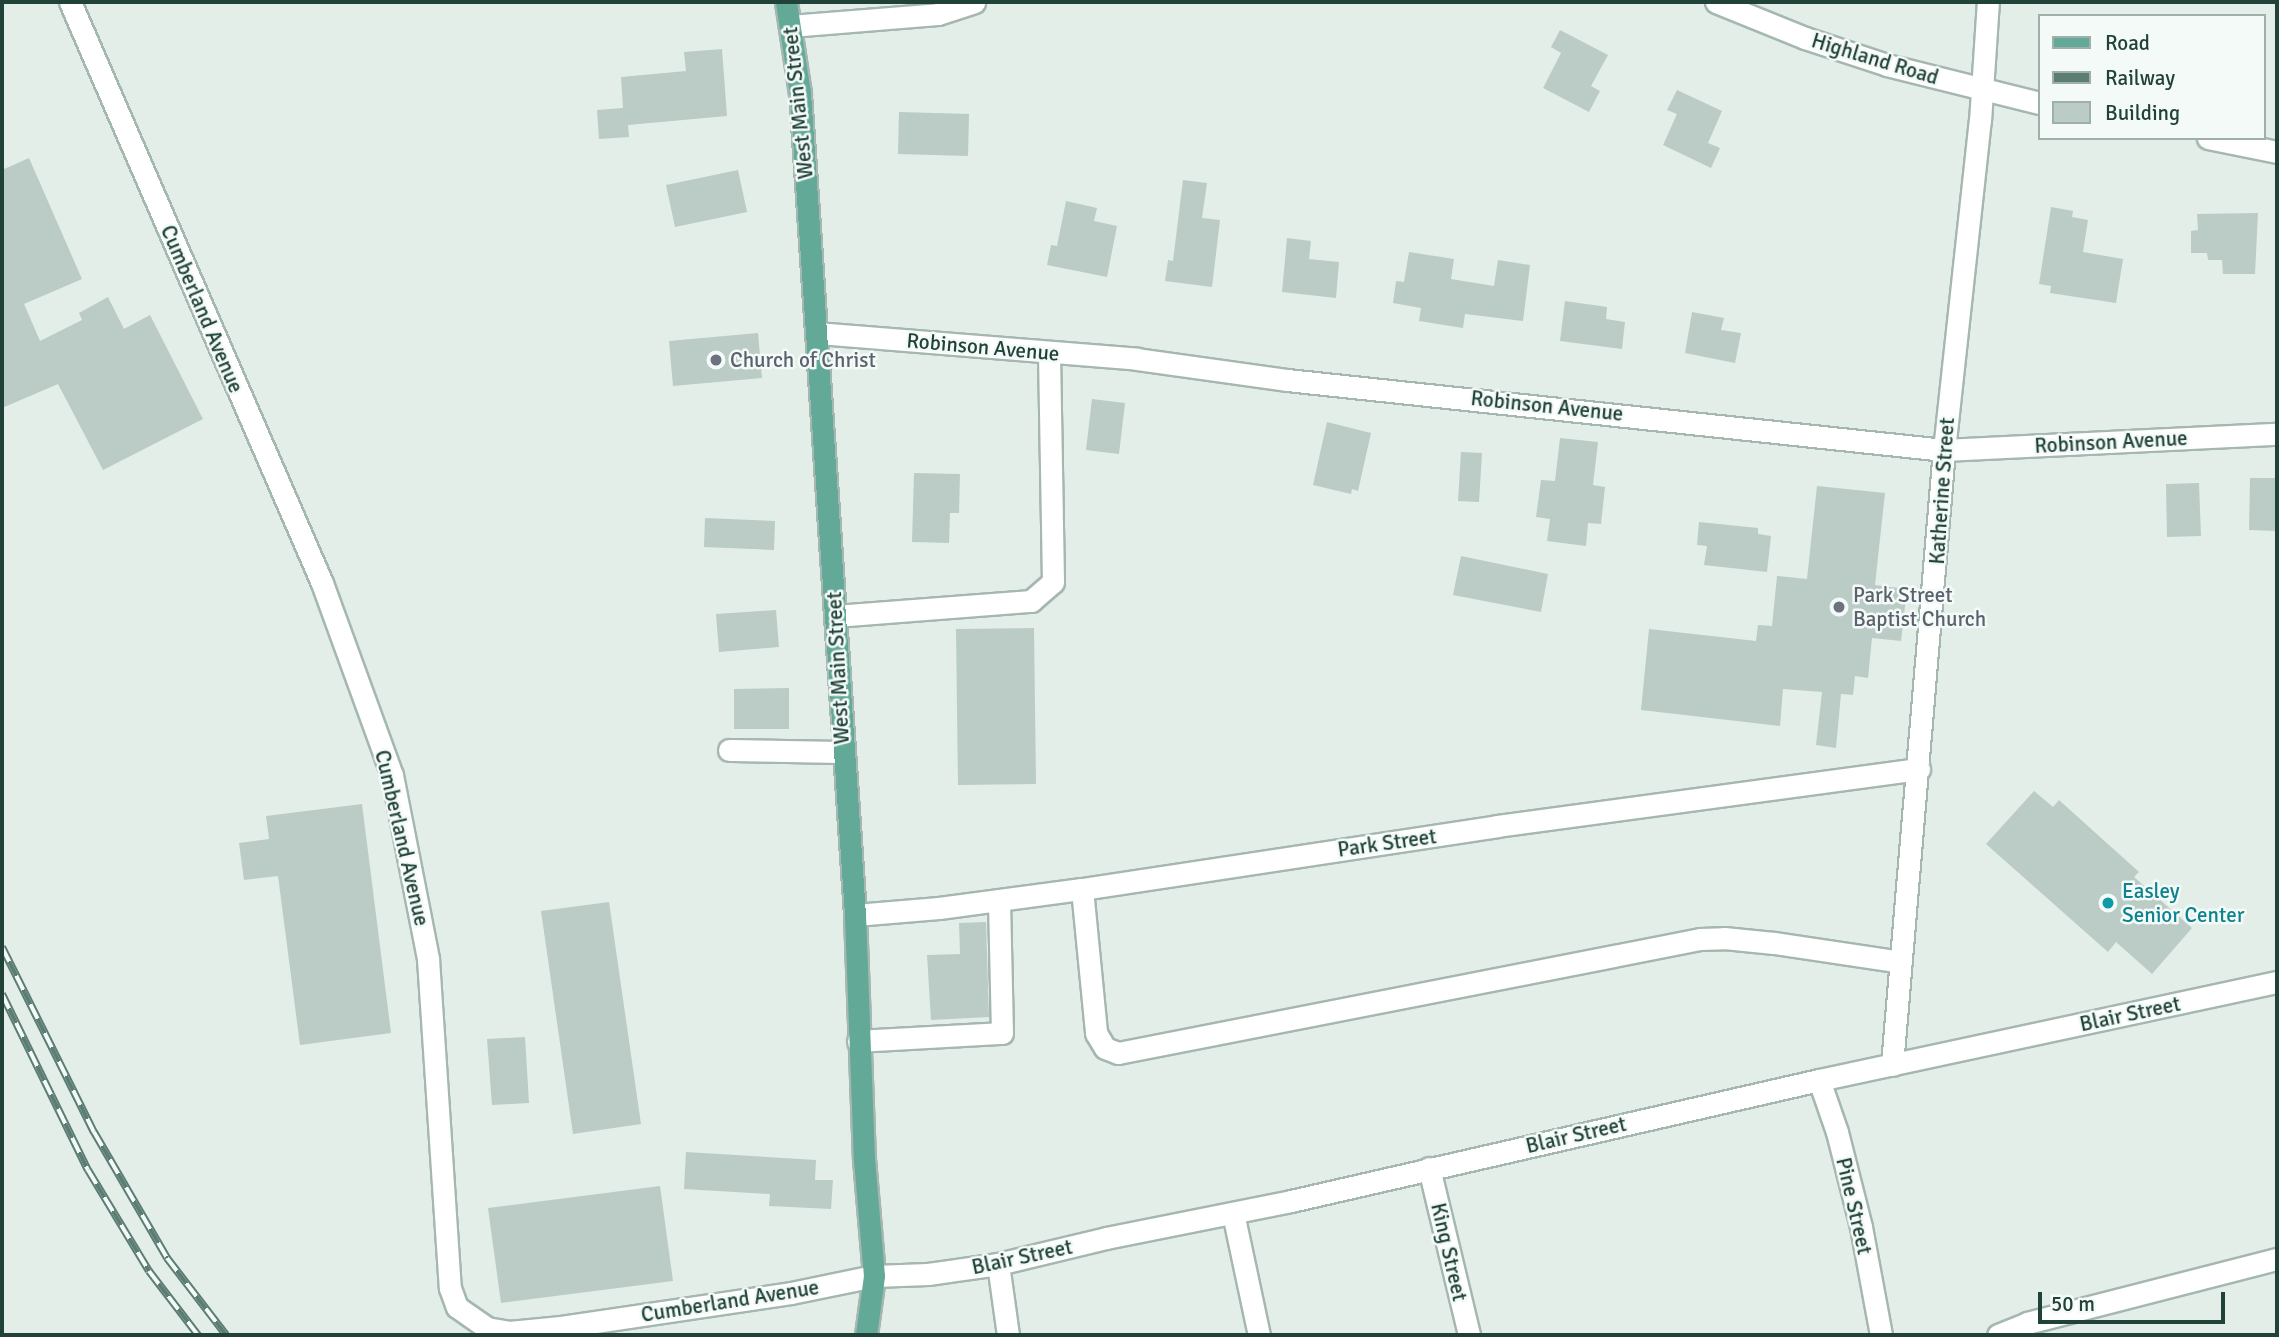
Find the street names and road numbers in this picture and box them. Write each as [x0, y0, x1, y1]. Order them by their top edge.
street label: West Main Street [777, 26, 819, 180]
street label: Highland Road [1808, 28, 1942, 90]
street label: Cumberland Avenue [155, 221, 249, 397]
street label: Robinson Avenue [906, 328, 1060, 366]
street label: Robinson Avenue [1469, 385, 1625, 427]
street label: Katherine Street [1924, 417, 1960, 565]
street label: Robinson Avenue [2034, 425, 2188, 459]
street label: West Main Street [821, 591, 855, 745]
street label: Cumberland Avenue [369, 748, 435, 928]
street label: Park Street [1336, 824, 1438, 862]
street label: Blair Street [2077, 991, 2183, 1037]
street label: Blair Street [1523, 1111, 1629, 1159]
street label: Pine Street [1831, 1155, 1877, 1257]
street label: King Street [1425, 1200, 1473, 1304]
street label: Blair Street [969, 1234, 1075, 1280]
street label: Cumberland Avenue [639, 1274, 821, 1328]

